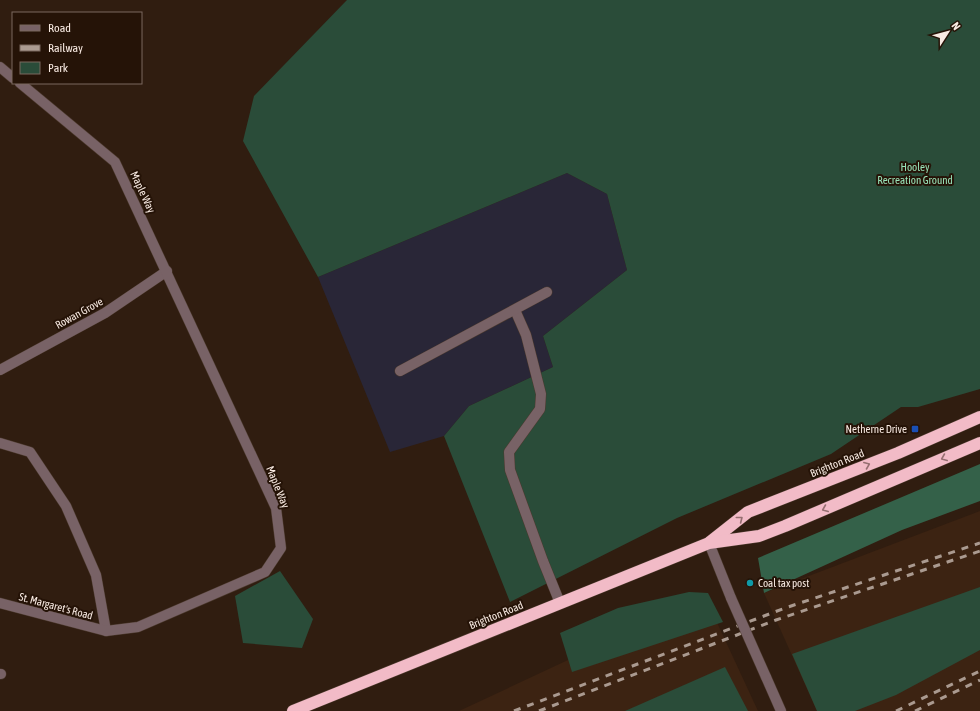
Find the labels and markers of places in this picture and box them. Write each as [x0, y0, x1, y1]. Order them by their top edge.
place label: Netherne Drive [846, 423, 907, 435]
marker: Netherne Drive [910, 424, 920, 434]
place label: Coal tax post [758, 577, 809, 589]
marker: Coal tax post [745, 578, 755, 588]

